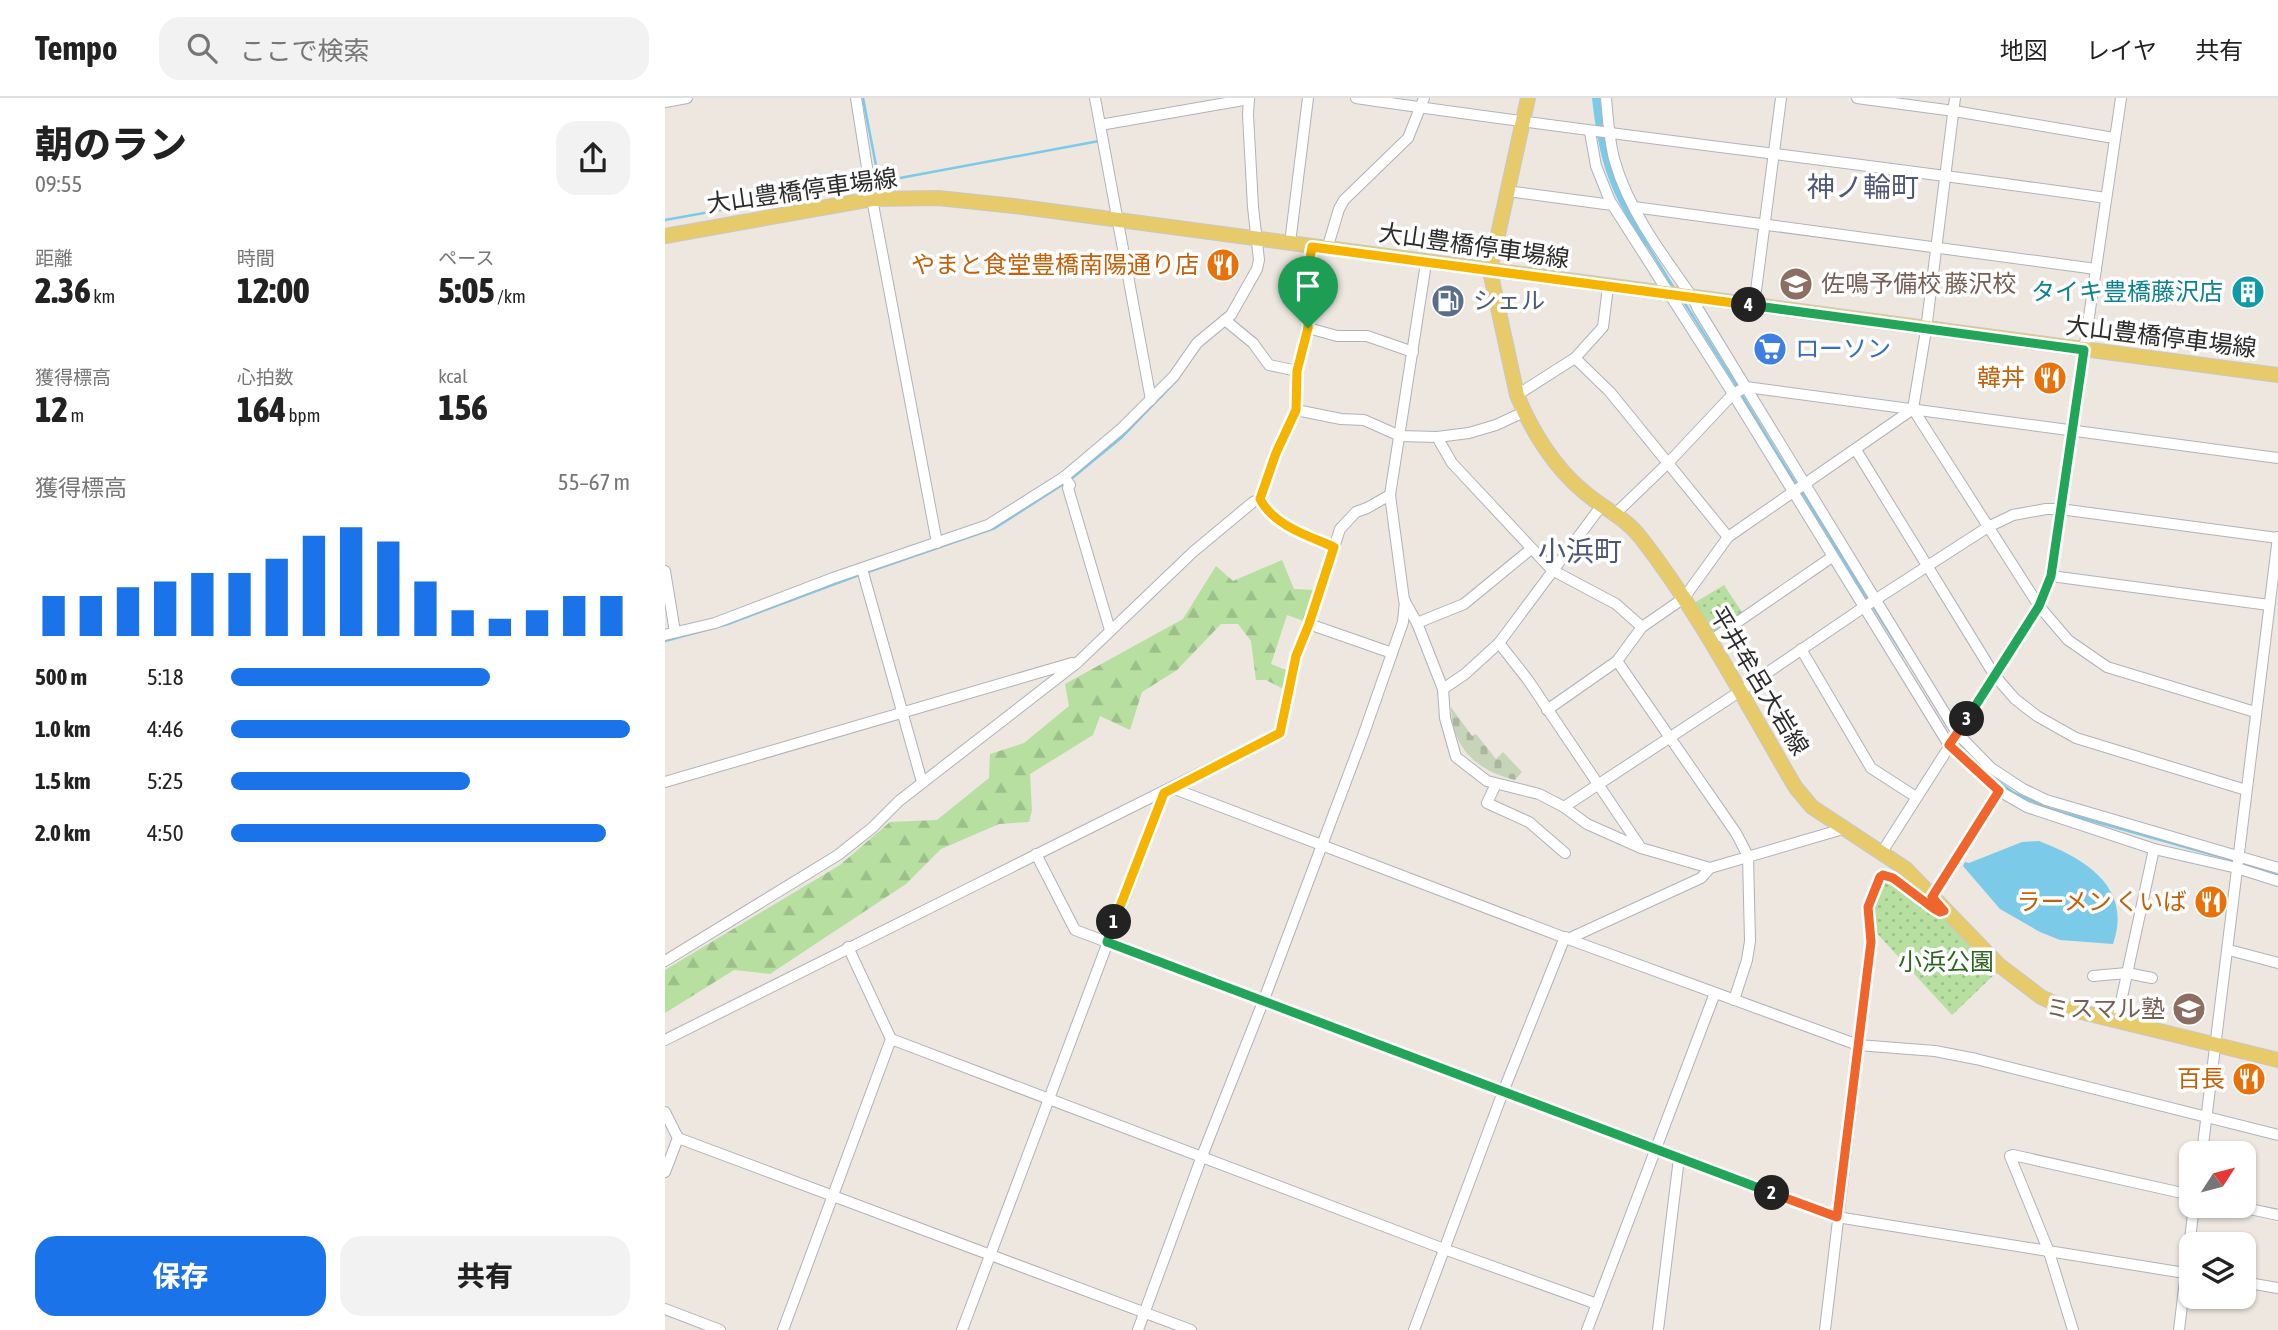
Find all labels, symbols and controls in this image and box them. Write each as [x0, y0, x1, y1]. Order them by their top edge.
search box [159, 17, 649, 80]
text: Tempo [35, 29, 117, 67]
icon: search [183, 29, 221, 67]
text: ここで検索 [239, 36, 369, 66]
text: 地図 [2000, 37, 2048, 64]
text: レイヤ [2086, 37, 2157, 64]
text: 共有 [2195, 37, 2243, 64]
button: share [556, 121, 630, 195]
text: 朝のラン [35, 123, 187, 166]
street label: 大山豊橋停車場線 [705, 164, 899, 217]
text: 09:55 [35, 171, 82, 197]
district label: 神ノ輪町 [1807, 171, 1919, 203]
street label: 大山豊橋停車場線 [1377, 219, 1571, 272]
restaurant icon: やまと食堂豊橋南陽通り店 [1204, 246, 1242, 284]
text: 距離 [35, 247, 73, 269]
text: 時間 [237, 247, 275, 269]
text: ペース [438, 247, 494, 269]
place label: やまと食堂豊橋南陽通り店 [911, 251, 1199, 278]
pin [1278, 256, 1338, 328]
school or university icon: 佐鳴予備校 藤沢校 [1777, 265, 1815, 303]
icon: arrive [1289, 267, 1327, 305]
text: 2.36 [35, 270, 91, 310]
text: 12:00 [237, 270, 309, 310]
text: 5:05 [438, 270, 495, 310]
place label: 佐鳴予備校 藤沢校 [1821, 270, 2016, 297]
building icon: タイキ豊橋藤沢店 [2229, 273, 2267, 311]
place label: タイキ豊橋藤沢店 [2031, 278, 2223, 305]
fuel station icon: シェル [1429, 282, 1467, 320]
text: km [91, 285, 115, 307]
text: /km [495, 285, 526, 307]
place label: シェル [1473, 287, 1545, 314]
pin: 4 [1731, 288, 1767, 322]
text: 4 [1744, 293, 1753, 315]
street label: 大山豊橋停車場線 [2064, 311, 2258, 362]
supermarket icon: ローソン [1751, 330, 1789, 368]
place label: ローソン [1795, 335, 1891, 362]
restaurant icon: 韓丼 [2031, 359, 2069, 397]
place label: 韓丼 [1977, 364, 2025, 391]
text: kcal [438, 365, 467, 387]
text: 獲得標高 [35, 366, 111, 388]
text: 心拍数 [237, 366, 294, 388]
text: 156 [438, 387, 488, 427]
text: 12 [35, 389, 68, 429]
text: 164 [237, 389, 286, 429]
text: m [68, 404, 84, 426]
text: bpm [286, 404, 320, 426]
text: 55–67 m [558, 469, 630, 495]
text: 獲得標高 [35, 475, 127, 501]
district label: 小浜町 [1538, 535, 1622, 567]
street label: 平井牟呂大岩線 [1705, 602, 1814, 760]
text: 500 m [35, 664, 87, 690]
text: 5:18 [147, 664, 184, 690]
pin: 3 [1949, 702, 1985, 736]
text: 3 [1962, 707, 1971, 729]
text: 1.0 km [35, 716, 91, 742]
text: 4:46 [147, 716, 184, 742]
text: 1.5 km [35, 768, 91, 794]
text: 5:25 [147, 768, 184, 794]
text: 2.0 km [35, 820, 91, 846]
text: 4:50 [147, 820, 184, 846]
restaurant icon: ラーメン くいば [2192, 883, 2230, 921]
place label: ラーメン くいば [2017, 888, 2187, 915]
pin: 1 [1097, 904, 1131, 940]
text: 1 [1109, 910, 1118, 932]
park label: 小浜公園 [1898, 948, 1994, 975]
school or university icon: ミスマル塾 [2170, 990, 2208, 1028]
place label: ミスマル塾 [2046, 995, 2165, 1022]
restaurant icon: 百長 [2230, 1060, 2268, 1098]
place label: 百長 [2177, 1065, 2225, 1092]
north arrow [2179, 1141, 2256, 1218]
map controls [2179, 1141, 2256, 1309]
pin: 2 [1755, 1176, 1789, 1210]
text: 2 [1767, 1181, 1776, 1203]
button: layers [2179, 1232, 2256, 1309]
button: 保存 [35, 1236, 326, 1316]
button: 共有 [340, 1236, 630, 1316]

